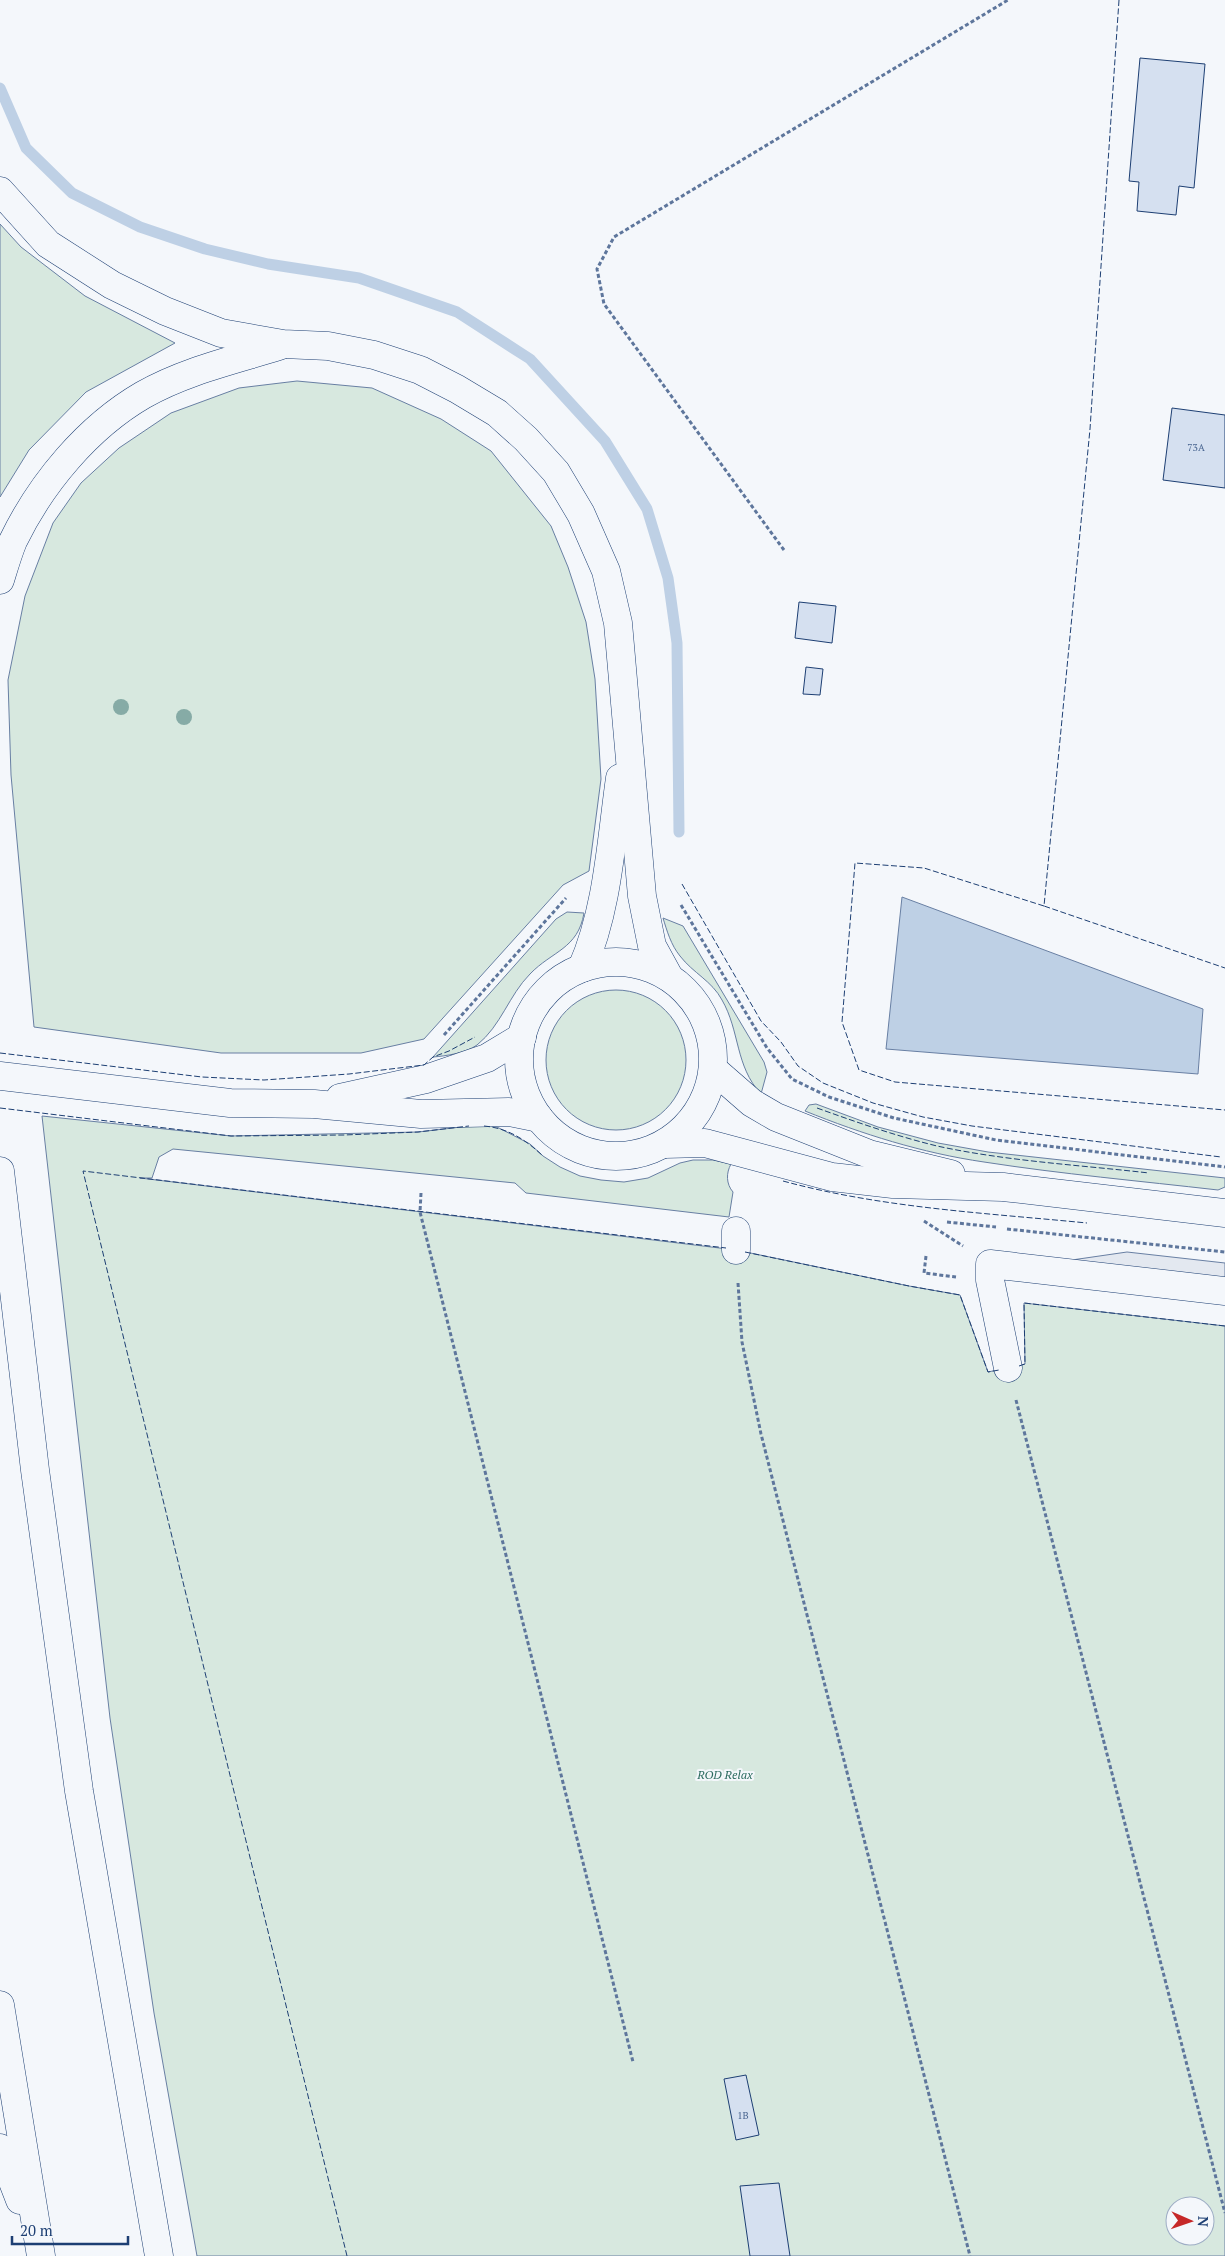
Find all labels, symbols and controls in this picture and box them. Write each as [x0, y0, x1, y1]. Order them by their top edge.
house number: 73A [1187, 441, 1205, 454]
park label: ROD Relax [696, 1767, 753, 1782]
house number: 1B [737, 2109, 749, 2122]
north arrow [1165, 2196, 1215, 2246]
scale bar [12, 2214, 129, 2246]
text: N [1194, 2216, 1213, 2227]
text: 20 m [20, 2220, 53, 2240]

